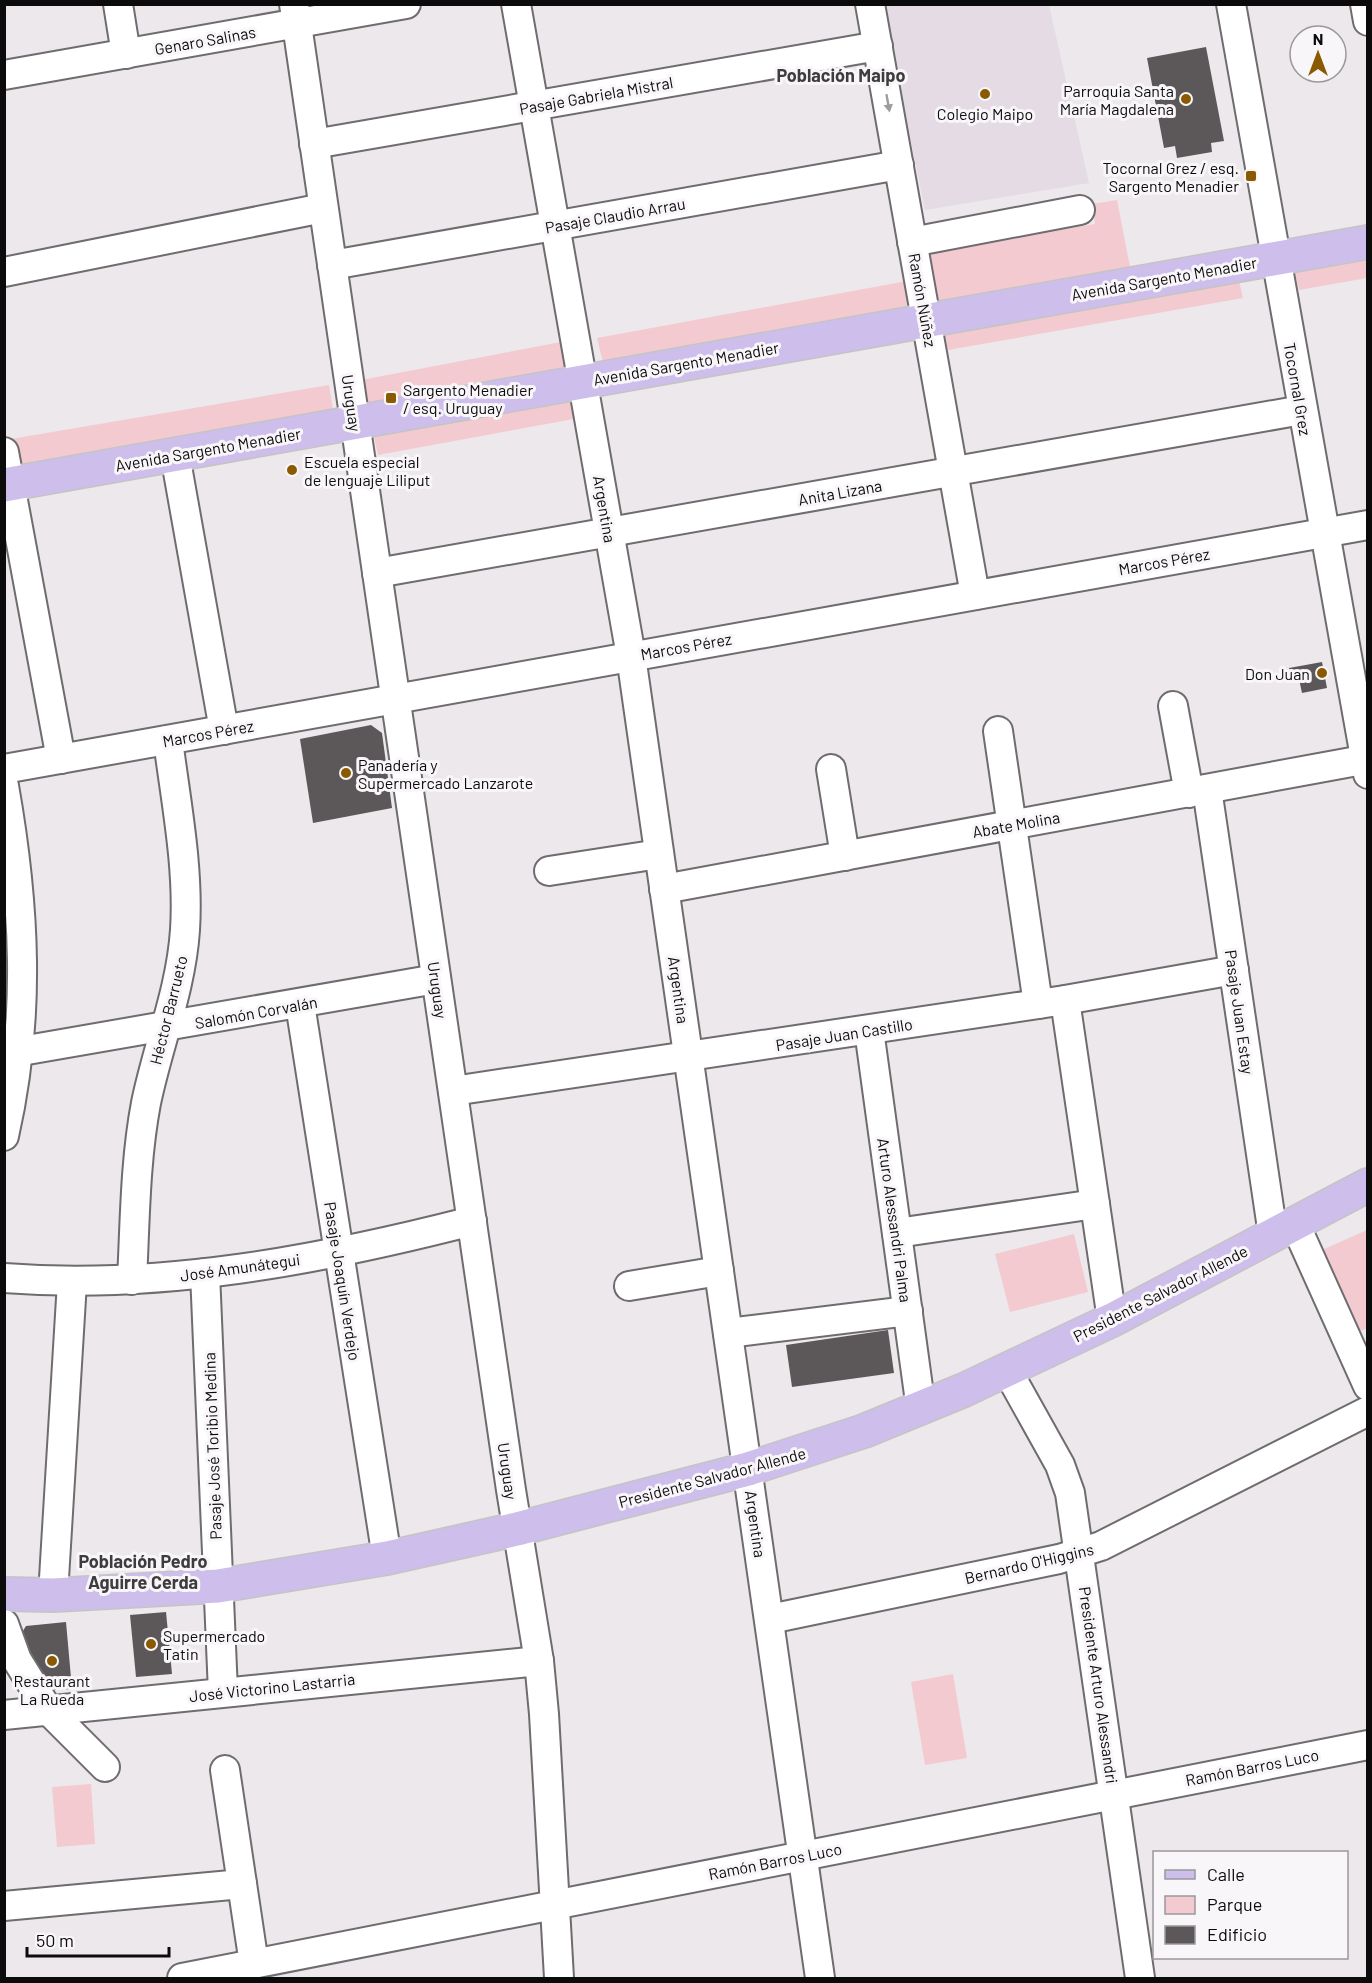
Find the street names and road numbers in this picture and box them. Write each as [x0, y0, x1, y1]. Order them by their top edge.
street label: Genaro Salinas [153, 22, 257, 58]
street label: Pasaje Gabriela Mistral [518, 72, 674, 118]
street label: Pasaje Claudio Arrau [543, 193, 687, 237]
street label: Ramón Núñez [905, 251, 941, 349]
street label: Avenida Sargento Menadier [1070, 252, 1258, 304]
street label: Avenida Sargento Menadier [592, 337, 780, 389]
street label: Tocornal Grez [1280, 341, 1316, 437]
street label: Uruguay [339, 373, 365, 433]
street label: Avenida Sargento Menadier [114, 423, 302, 475]
street label: Argentina [590, 474, 620, 544]
street label: Anita Lizana [797, 475, 883, 509]
street label: Marcos Pérez [1117, 544, 1211, 578]
street label: Marcos Pérez [639, 629, 733, 663]
street label: Marcos Pérez [161, 716, 255, 750]
street label: Abate Molina [971, 807, 1061, 841]
street label: Pasaje Juan Estay [1222, 948, 1258, 1076]
street label: Héctor Barrueto [145, 954, 191, 1066]
street label: Argentina [665, 955, 693, 1025]
street label: Uruguay [425, 960, 451, 1020]
street label: Salomón Corvalán [193, 992, 319, 1032]
street label: Pasaje Juan Castillo [774, 1014, 914, 1054]
street label: Arturo Alessandri Palma [874, 1137, 916, 1303]
street label: Pasaje Joaquín Verdejo [321, 1200, 365, 1362]
street label: Presidente Salvador Allende [1070, 1241, 1250, 1345]
street label: José Amunátegui [179, 1249, 301, 1285]
street label: Pasaje José Toribio Medina [199, 1352, 225, 1540]
street label: Uruguay [495, 1441, 521, 1501]
street label: Presidente Salvador Allende [616, 1443, 808, 1511]
street label: Argentina [742, 1489, 770, 1559]
street label: Bernardo O'Higgins [963, 1539, 1095, 1587]
street label: Presidente Arturo Alessandri [1076, 1585, 1122, 1785]
street label: José Victorino Lastarria [188, 1669, 356, 1705]
street label: Ramón Barros Luco [1184, 1745, 1320, 1789]
street label: Ramón Barros Luco [707, 1839, 843, 1883]

